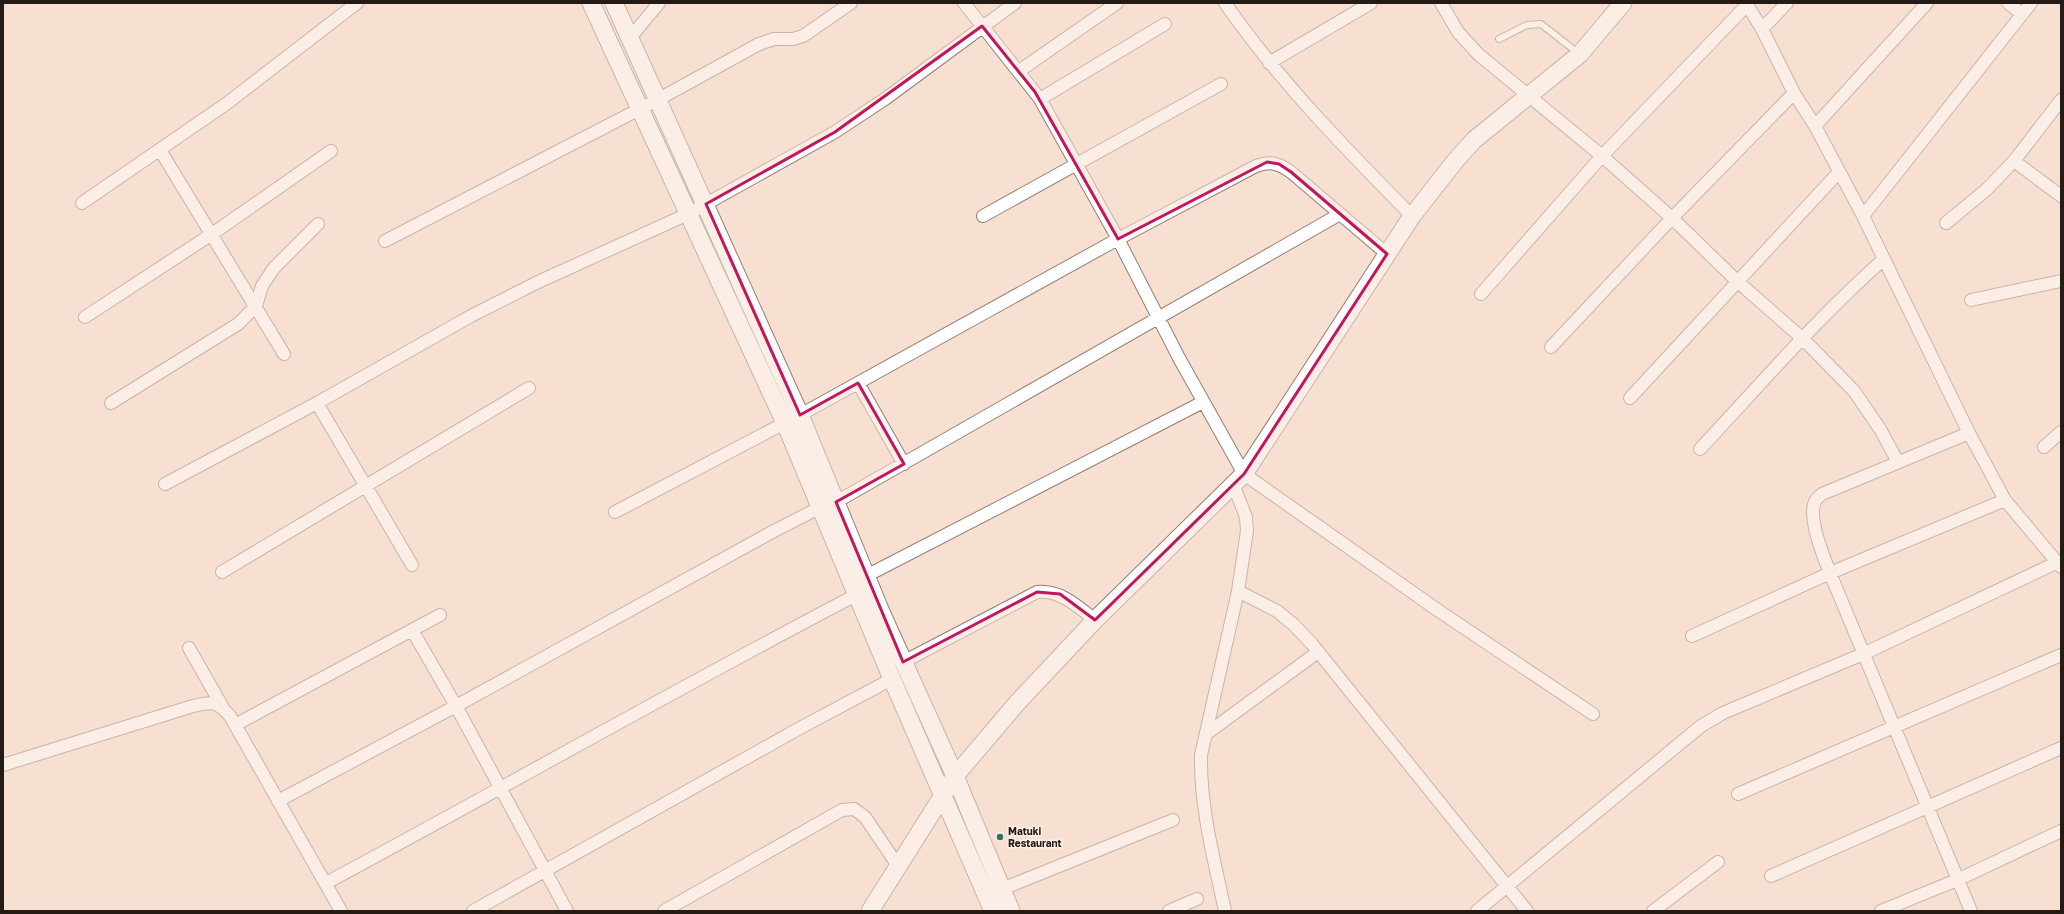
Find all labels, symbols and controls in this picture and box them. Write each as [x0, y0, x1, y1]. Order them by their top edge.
place label: Matuki Restaurant [1008, 825, 1062, 849]
marker: Matuki Restaurant [995, 832, 1005, 842]

